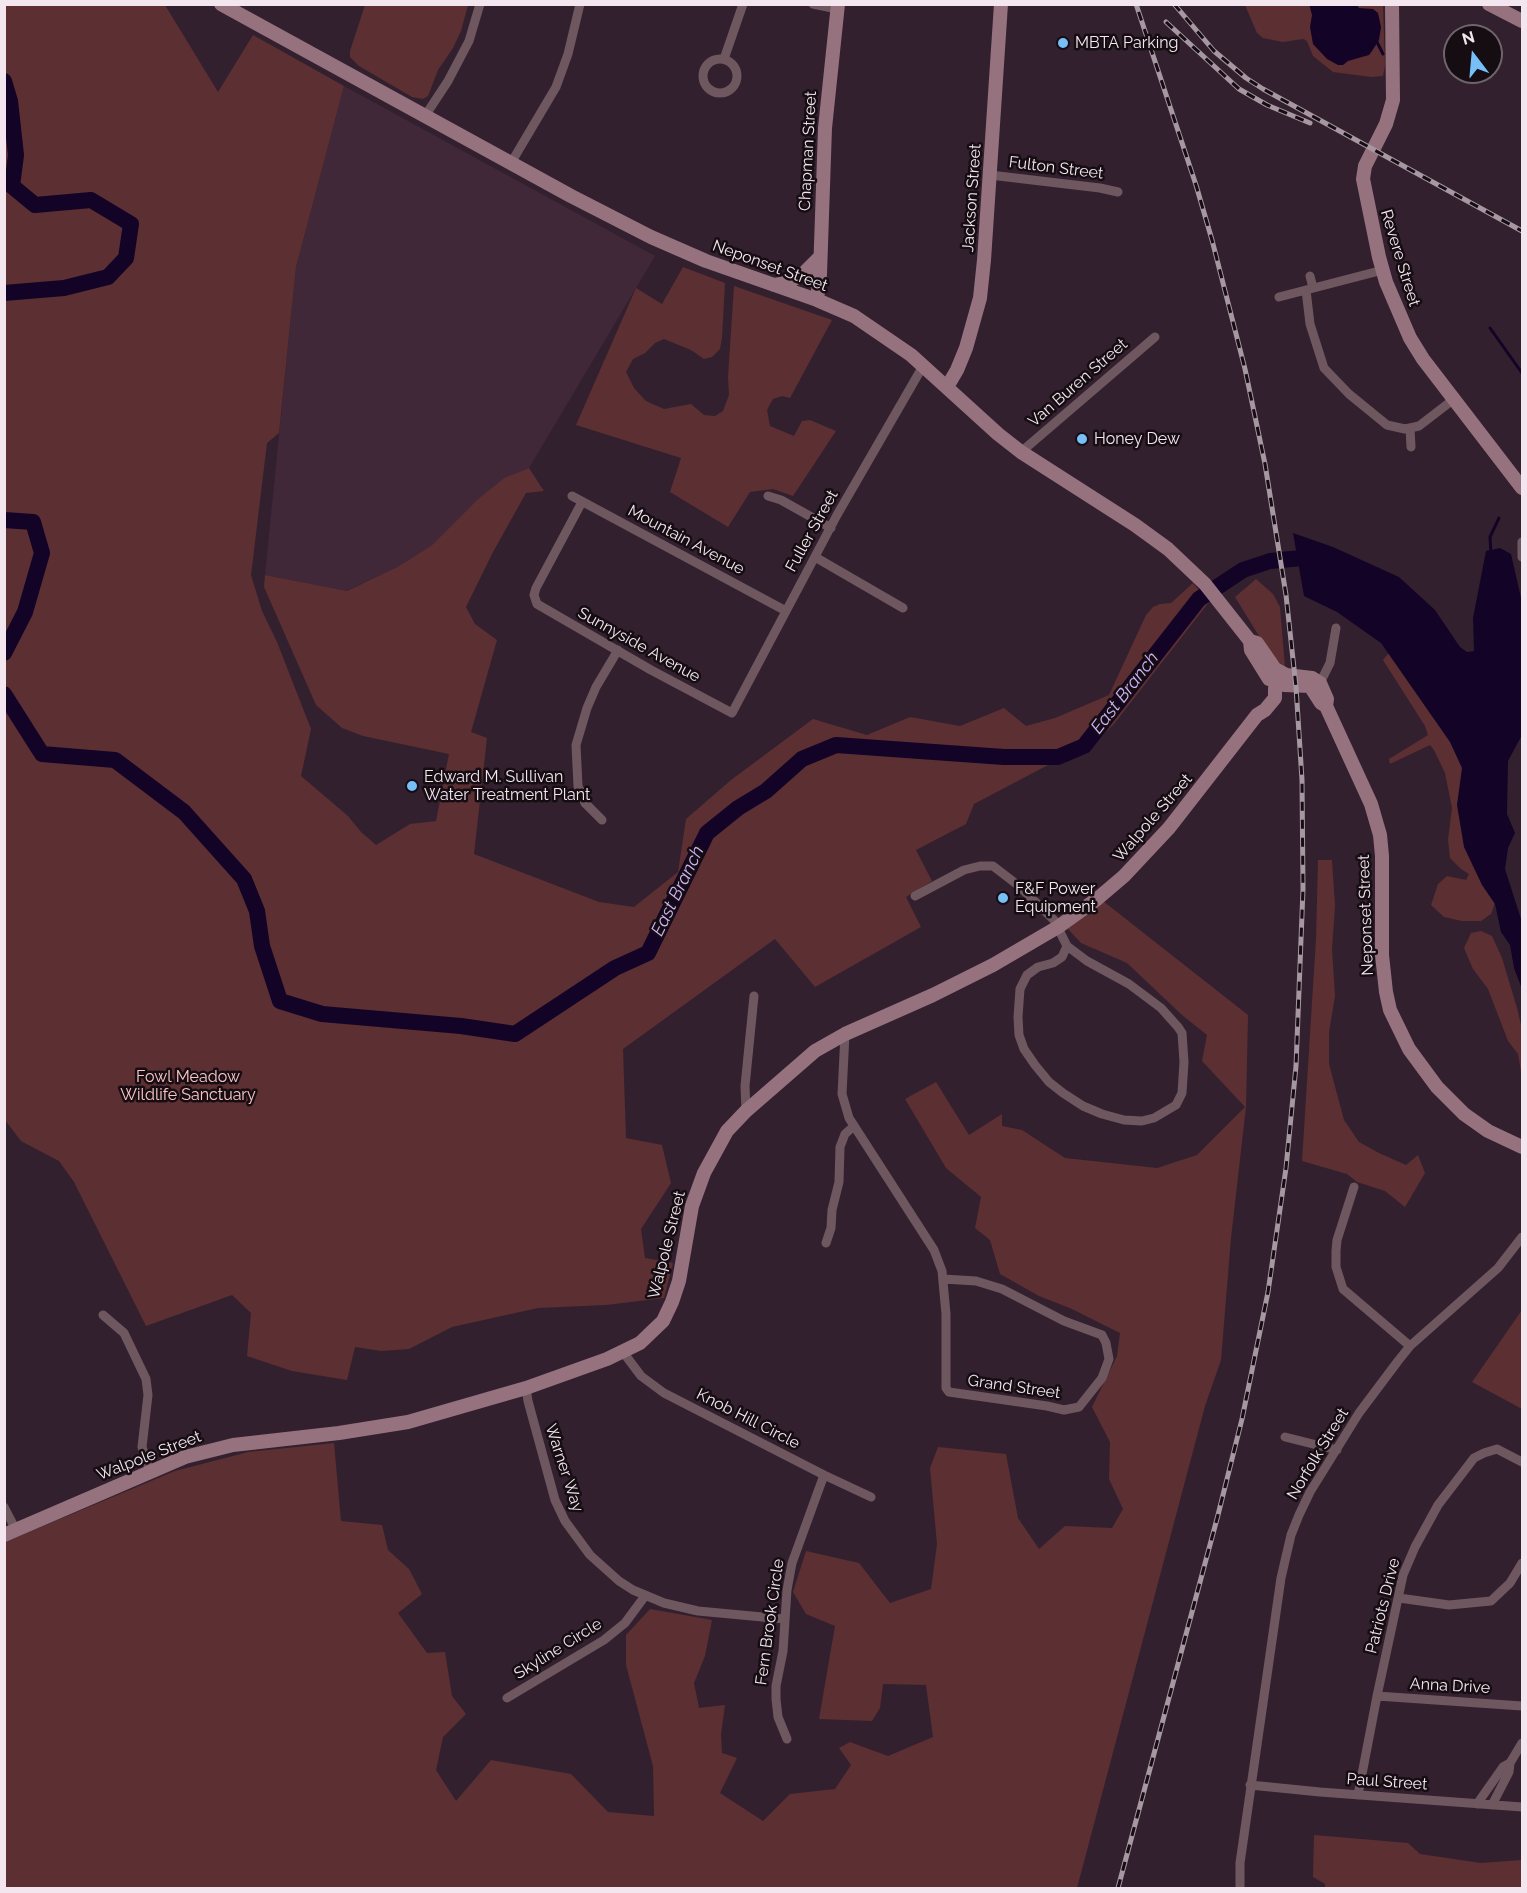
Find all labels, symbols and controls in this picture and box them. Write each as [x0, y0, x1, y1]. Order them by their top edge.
north arrow [1443, 24, 1503, 84]
text: N [1460, 27, 1477, 49]
place label: MBTA Parking [1075, 33, 1178, 53]
marker: MBTA Parking [1056, 36, 1070, 50]
street label: Chapman Street [795, 91, 821, 211]
street label: Jackson Street [959, 143, 985, 253]
street label: Fulton Street [1008, 153, 1104, 183]
street label: Revere Street [1376, 207, 1424, 309]
street label: Neponset Street [710, 236, 830, 296]
street label: Van Buren Street [1025, 335, 1131, 431]
place label: Honey Dew [1094, 429, 1180, 449]
marker: Honey Dew [1075, 432, 1089, 446]
street label: Fuller Street [782, 487, 842, 575]
street label: Mountain Avenue [624, 501, 748, 579]
street label: Sunnyside Avenue [574, 603, 704, 687]
water label: East Branch [1086, 648, 1164, 738]
place label: Edward M. Sullivan Water Treatment Plant [424, 767, 590, 805]
street label: Walpole Street [1109, 770, 1197, 866]
marker: Edward M. Sullivan Water Treatment Plant [405, 779, 419, 793]
water label: East Branch [647, 842, 709, 940]
street label: Neponset Street [1354, 854, 1378, 976]
place label: F&F Power Equipment [1015, 879, 1096, 917]
marker: F&F Power Equipment [996, 891, 1010, 905]
park label: Fowl Meadow Wildlife Sanctuary [120, 1067, 256, 1105]
street label: Walpole Street [644, 1189, 690, 1301]
street label: Grand Street [966, 1371, 1062, 1403]
street label: Knob Hill Circle [693, 1385, 803, 1453]
street label: Norfolk Street [1283, 1405, 1353, 1503]
street label: Warner Way [541, 1421, 587, 1515]
street label: Walpole Street [94, 1427, 204, 1485]
street label: Patriots Drive [1362, 1556, 1404, 1656]
street label: Fern Brook Circle [752, 1558, 788, 1686]
street label: Skyline Circle [511, 1614, 605, 1684]
street label: Anna Drive [1409, 1674, 1491, 1698]
street label: Paul Street [1346, 1770, 1428, 1794]

